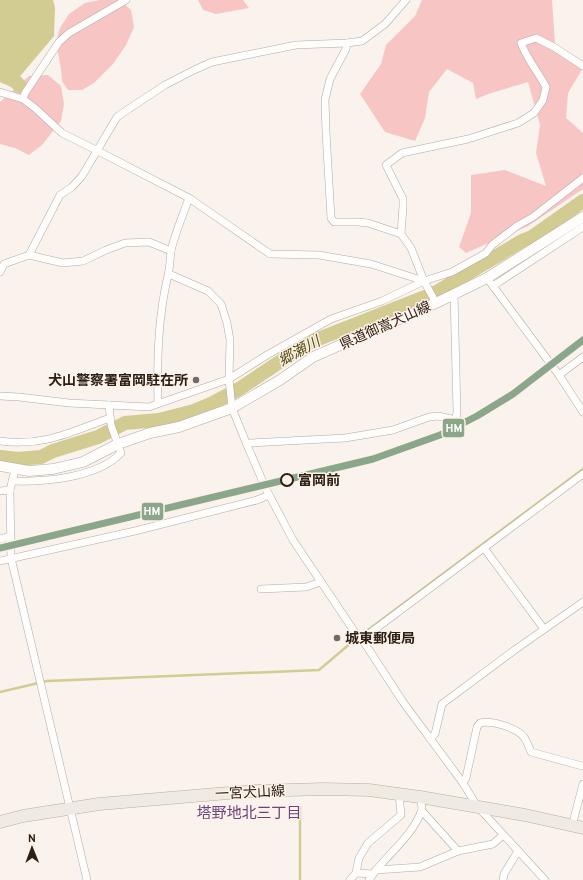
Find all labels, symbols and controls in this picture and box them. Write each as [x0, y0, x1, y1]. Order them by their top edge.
street label: 県道御嵩犬山線 [337, 299, 434, 354]
water label: 郷瀬川 [275, 332, 326, 372]
place label: 犬山警察署富岡駐在所 [48, 373, 188, 390]
marker: 犬山警察署富岡駐在所 [191, 375, 201, 385]
line badge: HM [442, 418, 465, 438]
text: HM [446, 422, 462, 436]
place label: 富岡前 [298, 472, 340, 490]
marker: 富岡前 [280, 473, 294, 487]
line badge: HM [141, 502, 164, 521]
text: HM [144, 505, 160, 519]
place label: 城東郵便局 [345, 630, 415, 648]
marker: 城東郵便局 [332, 633, 342, 643]
street label: 一宮犬山線 [215, 783, 285, 804]
district label: 塔野地北三丁目 [196, 804, 302, 824]
north arrow [12, 828, 52, 868]
text: N [28, 832, 36, 846]

